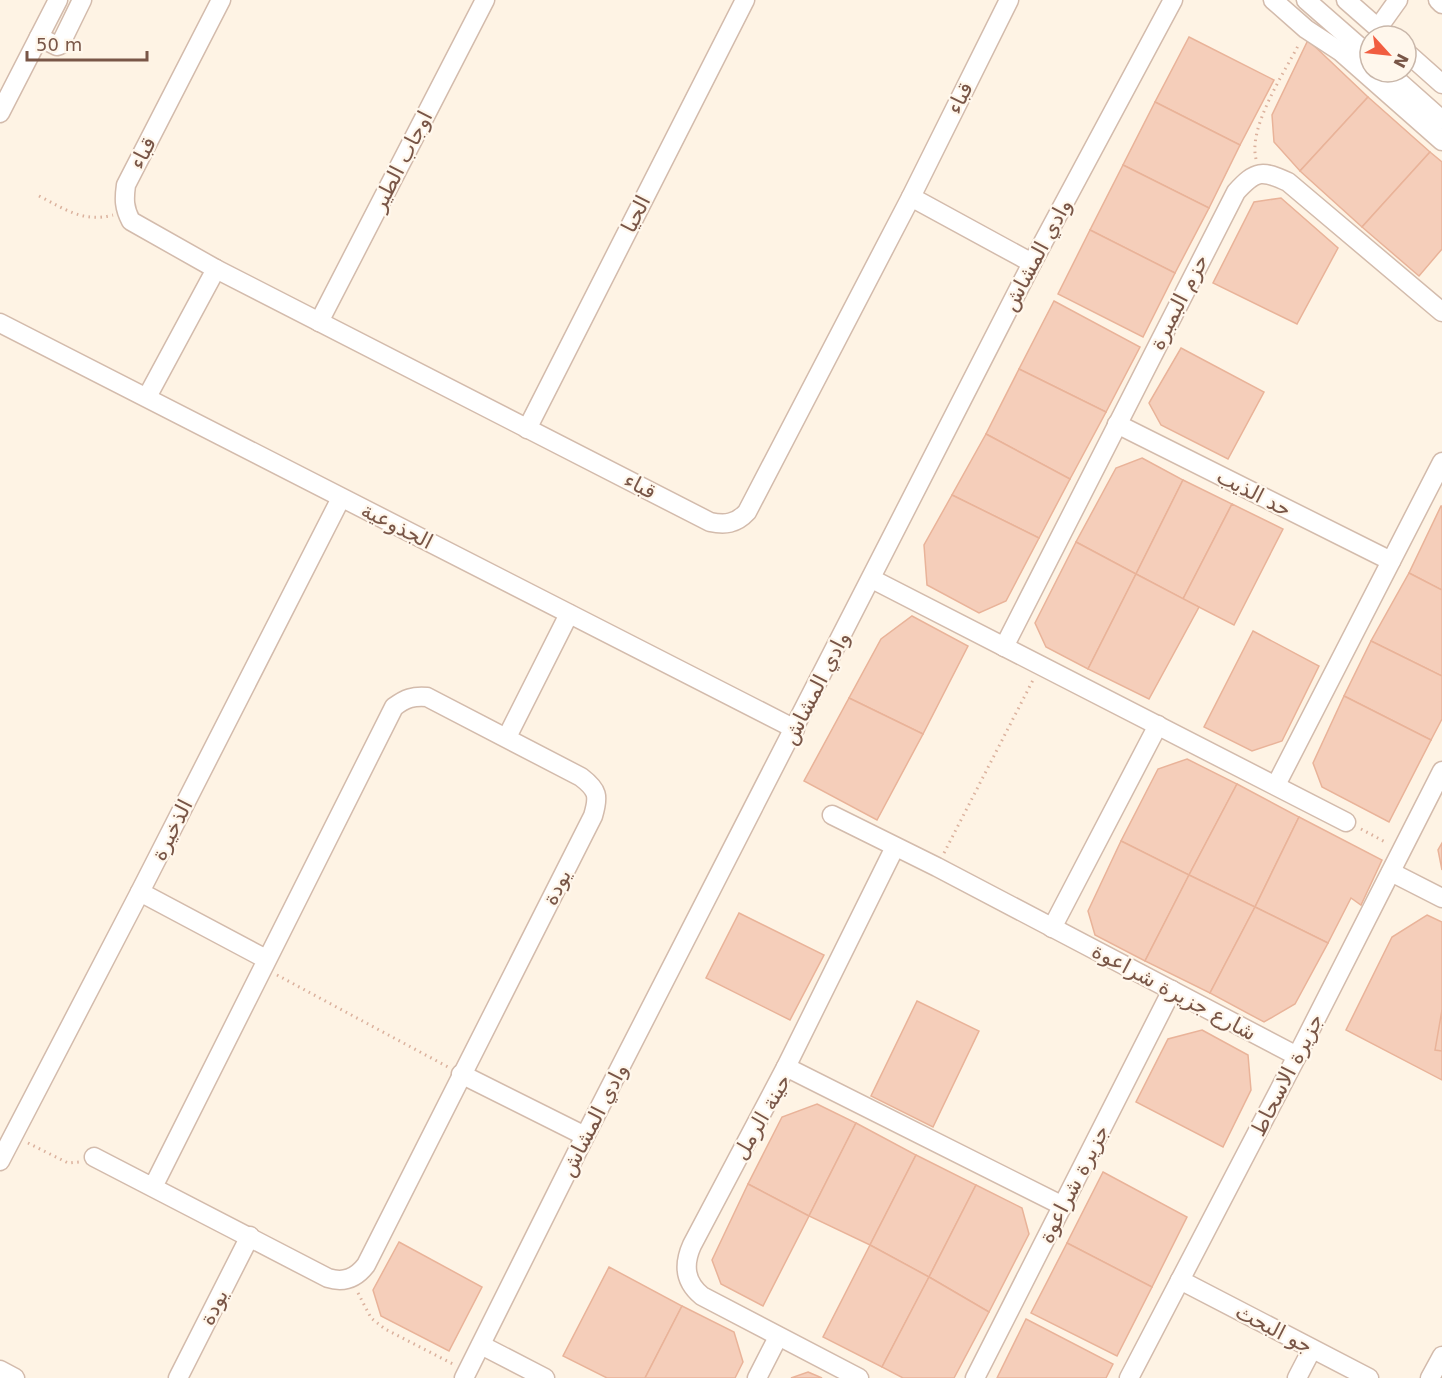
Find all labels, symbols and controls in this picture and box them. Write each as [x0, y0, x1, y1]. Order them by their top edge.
scale bar [27, 24, 147, 62]
north arrow [1358, 24, 1418, 84]
text: 50 m [36, 34, 82, 55]
text: N [1389, 50, 1412, 71]
street label: قباء [942, 78, 978, 118]
street label: اوجاب الطير [366, 107, 437, 216]
street label: قباء [125, 133, 161, 173]
street label: الحيا [617, 191, 655, 237]
street label: وادي المشاش [997, 195, 1077, 315]
street label: حزم البمبرة [1145, 250, 1213, 354]
street label: حد الذيب [1213, 464, 1295, 522]
street label: قباء [620, 468, 660, 504]
street label: الجذوعية [357, 498, 437, 554]
street label: وادي المشاش [777, 627, 855, 749]
street label: الذخيرة [147, 796, 197, 864]
street label: يودة [538, 865, 576, 909]
street label: شارع جزيرة شراعوة [1088, 939, 1260, 1045]
street label: جزيرة الاسحاط [1246, 1010, 1328, 1140]
street label: وادي المشاش [555, 1059, 633, 1181]
street label: حينة الرمل [728, 1070, 796, 1164]
street label: جزيرة شراعوة [1034, 1121, 1114, 1247]
street label: يودة [195, 1285, 233, 1329]
street label: جو البحث [1231, 1299, 1317, 1359]

